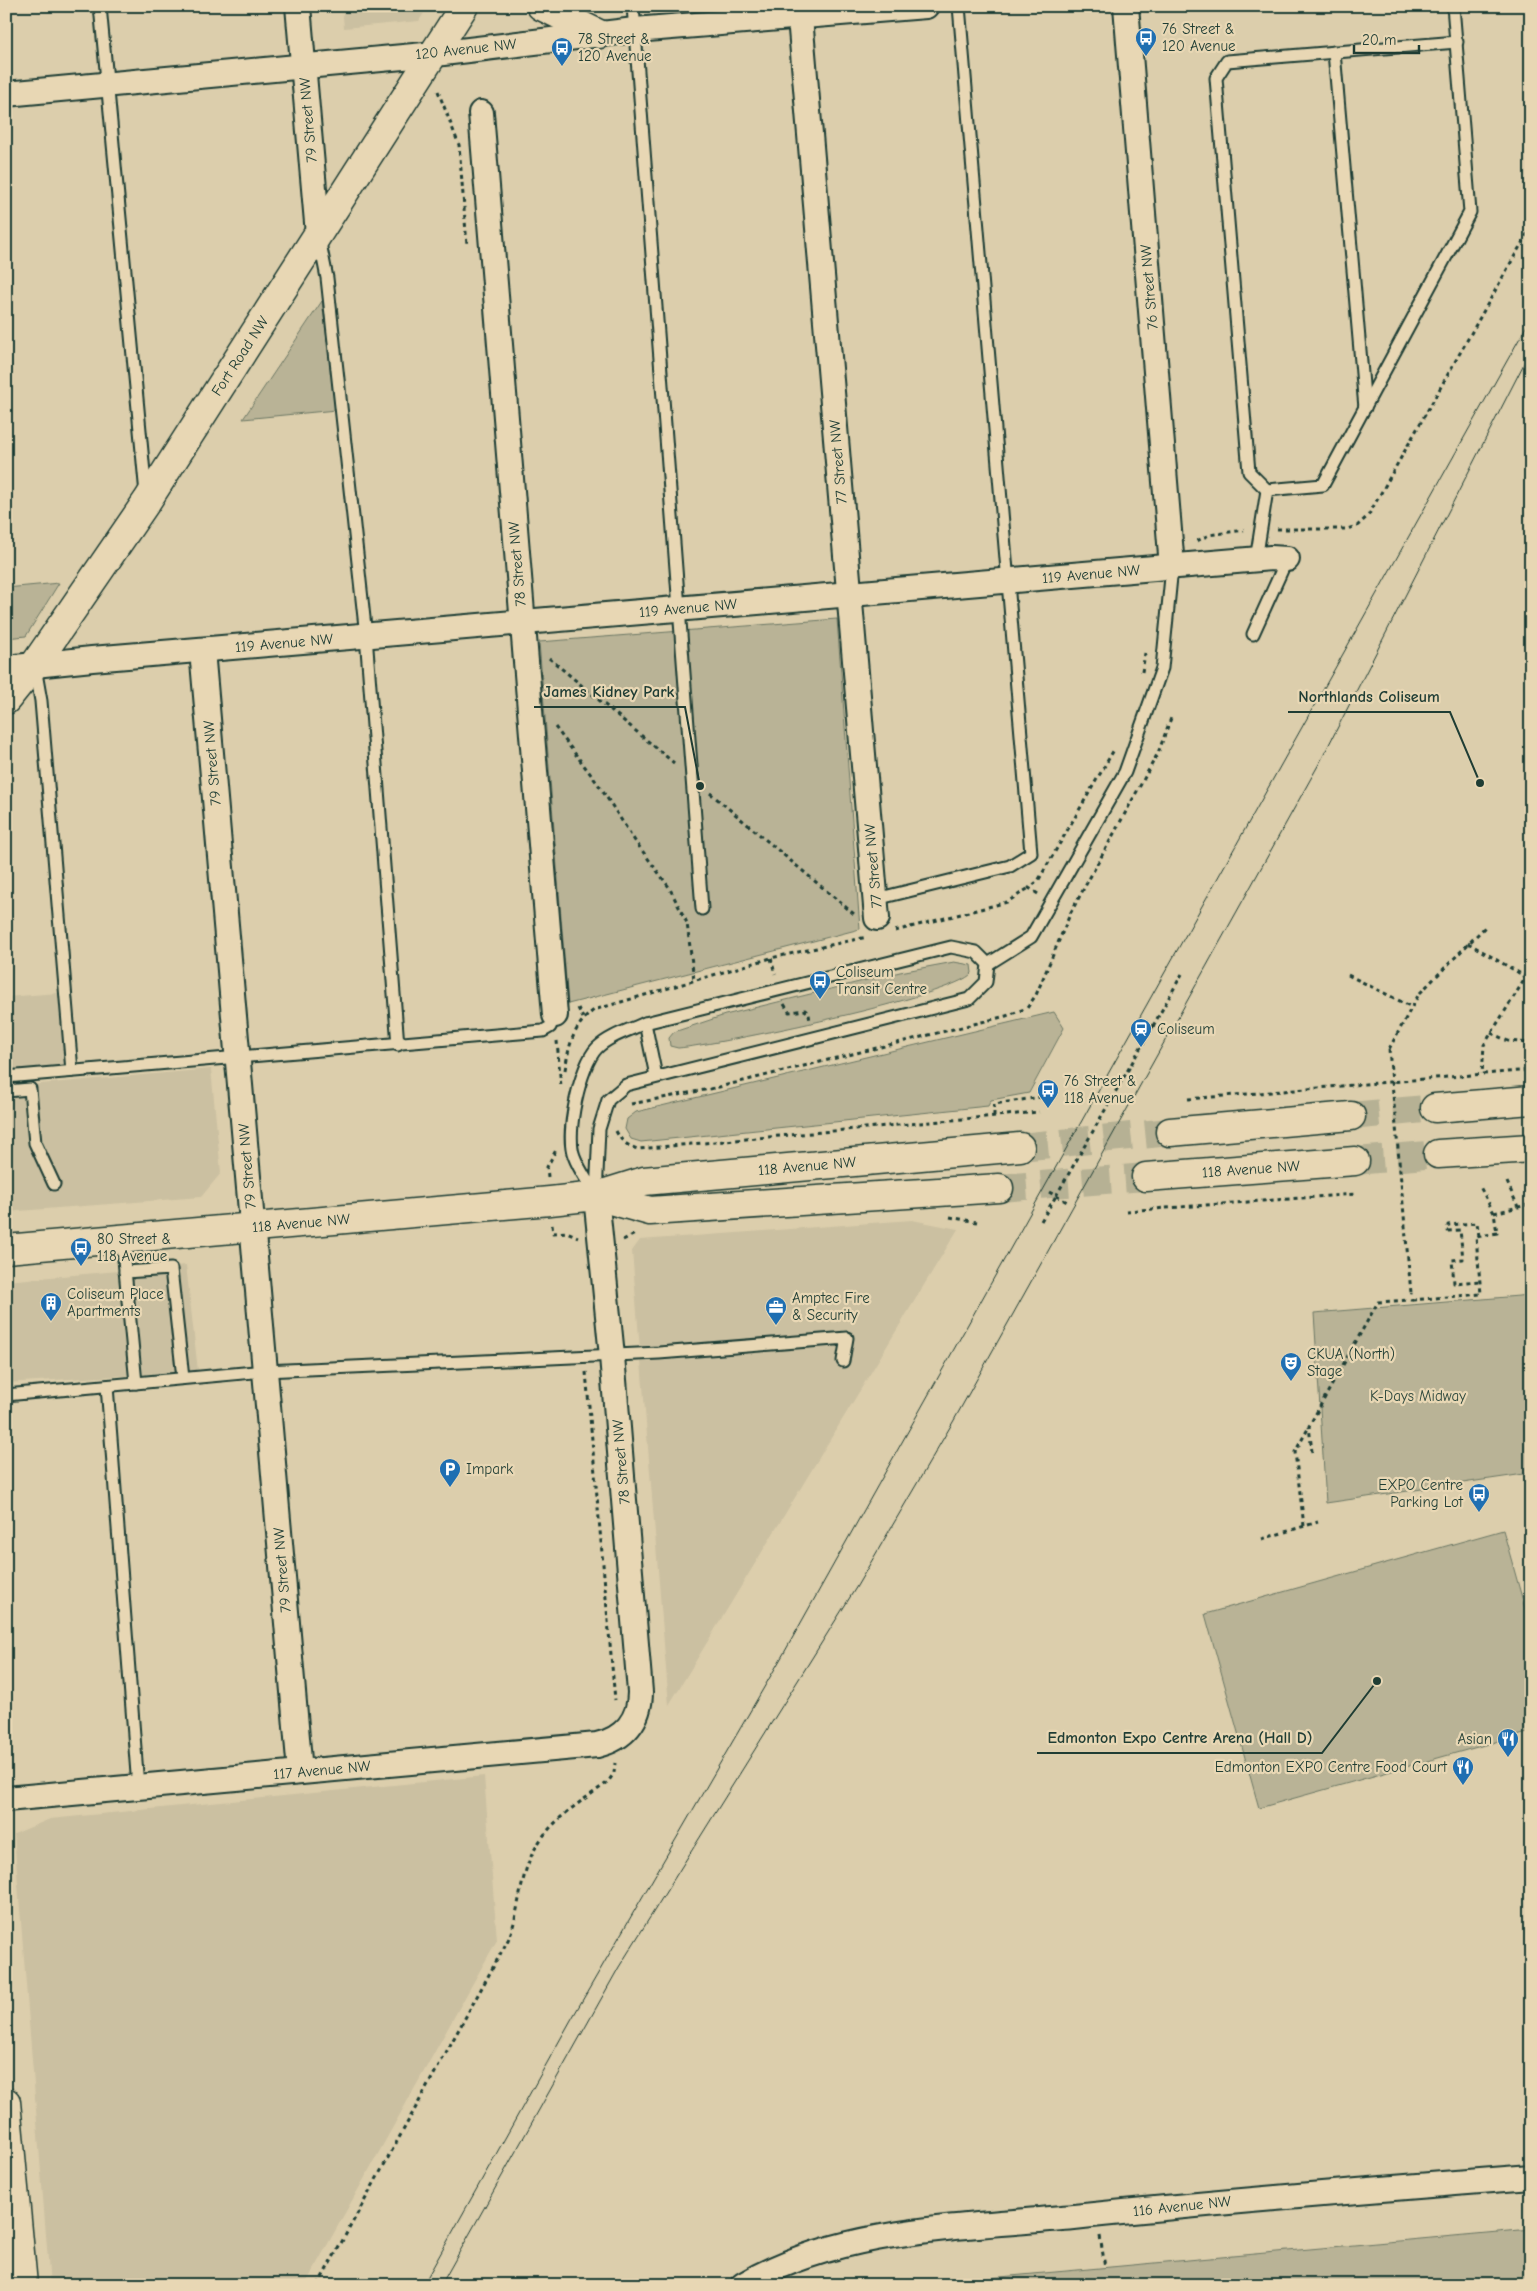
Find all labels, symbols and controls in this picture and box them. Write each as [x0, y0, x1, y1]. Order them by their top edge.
place label: 76 Street & 120 Avenue [1162, 20, 1236, 55]
scale bar [1354, 22, 1420, 54]
bus stop icon: 76 Street & 120 Avenue [1134, 26, 1158, 57]
place label: 78 Street & 120 Avenue [578, 30, 652, 65]
text: 20 m [1362, 31, 1396, 49]
street label: 120 Avenue NW [415, 35, 517, 63]
bus stop icon: 78 Street & 120 Avenue [550, 36, 574, 67]
street label: 79 Street NW [295, 77, 321, 163]
street label: 76 Street NW [1136, 244, 1162, 330]
street label: Fort Road NW [208, 313, 272, 399]
street label: 77 Street NW [825, 419, 851, 505]
street label: 78 Street NW [504, 521, 530, 607]
street label: 119 Avenue NW [1041, 561, 1141, 587]
street label: 119 Avenue NW [638, 595, 738, 621]
street label: 119 Avenue NW [234, 630, 334, 656]
callout: James Kidney Park [534, 676, 685, 707]
callout: Northlands Coliseum [1288, 681, 1450, 712]
text: James Kidney Park [544, 683, 675, 701]
text: Northlands Coliseum [1298, 688, 1440, 706]
street label: 79 Street NW [199, 720, 225, 806]
street label: 77 Street NW [860, 823, 886, 909]
place label: Coliseum Transit Centre [836, 963, 927, 998]
bus stop icon: Coliseum Transit Centre [808, 969, 832, 1000]
station icon: Coliseum [1129, 1017, 1153, 1048]
place label: Coliseum [1157, 1020, 1215, 1038]
place label: 76 Street & 118 Avenue [1064, 1072, 1136, 1107]
bus stop icon: 76 Street & 118 Avenue [1036, 1078, 1060, 1109]
street label: 79 Street NW [234, 1123, 260, 1209]
street label: 118 Avenue NW [757, 1153, 857, 1179]
street label: 118 Avenue NW [1201, 1157, 1301, 1181]
street label: 118 Avenue NW [251, 1210, 351, 1236]
place label: 80 Street & 118 Avenue [97, 1230, 171, 1265]
bus stop icon: 80 Street & 118 Avenue [69, 1236, 93, 1267]
place label: Coliseum Place Apartments [67, 1285, 164, 1320]
place label: Amptec Fire & Security [792, 1289, 870, 1324]
building icon: Coliseum Place Apartments [39, 1291, 63, 1322]
office icon: Amptec Fire & Security [764, 1295, 788, 1326]
place label: CKUA (North) Stage [1307, 1345, 1395, 1380]
theatre icon: CKUA (North) Stage [1279, 1351, 1303, 1382]
park label: K-Days Midway [1370, 1387, 1466, 1405]
street label: 78 Street NW [608, 1419, 634, 1505]
parking icon: Impark [438, 1457, 462, 1488]
place label: Impark [466, 1460, 514, 1478]
place label: EXPO Centre Parking Lot [1378, 1476, 1464, 1511]
bus stop icon: EXPO Centre Parking Lot [1467, 1482, 1491, 1513]
street label: 79 Street NW [269, 1527, 295, 1613]
callout: Edmonton Expo Centre Arena (Hall D) [1037, 1722, 1322, 1753]
restaurant icon: Asian [1496, 1727, 1520, 1758]
text: Edmonton Expo Centre Arena (Hall D) [1048, 1729, 1312, 1747]
place label: Asian [1458, 1730, 1492, 1748]
restaurant icon: Edmonton EXPO Centre Food Court [1451, 1755, 1475, 1786]
street label: 117 Avenue NW [273, 1757, 371, 1783]
place label: Edmonton EXPO Centre Food Court [1215, 1758, 1448, 1776]
street label: 116 Avenue NW [1132, 2192, 1232, 2220]

